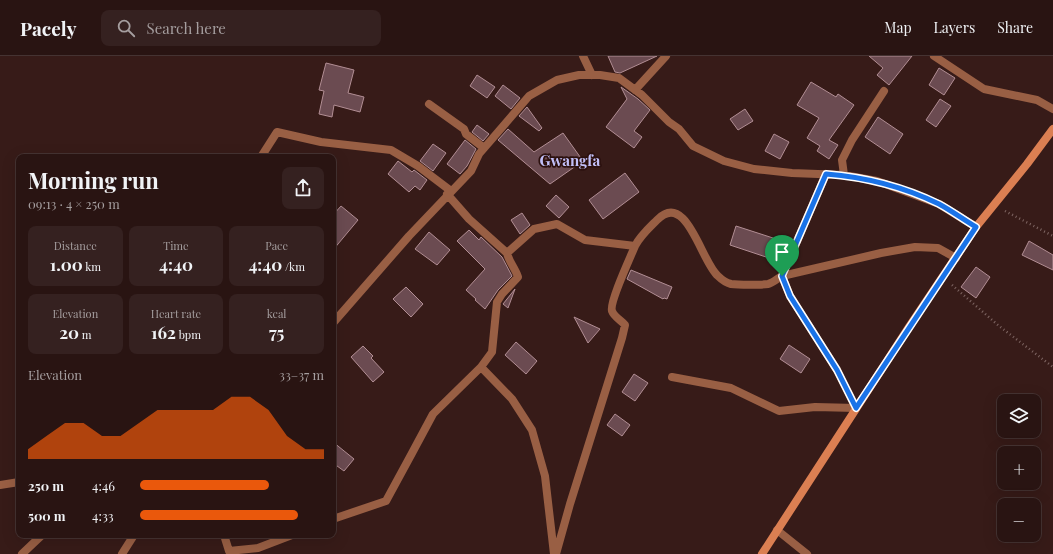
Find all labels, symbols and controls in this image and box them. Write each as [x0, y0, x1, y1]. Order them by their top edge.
search box [101, 10, 381, 46]
text: Pacely [20, 15, 77, 41]
icon: search [115, 17, 137, 39]
text: Search here [147, 18, 226, 38]
text: Map [884, 18, 912, 37]
text: Layers [934, 18, 975, 37]
text: Share [997, 18, 1033, 37]
district label: Gwangfa [540, 150, 601, 170]
text: Morning run [28, 165, 159, 195]
button: share [282, 167, 324, 209]
text: 09:13 · 4 × 250 m [28, 195, 120, 212]
pin [765, 235, 799, 276]
text: Distance [54, 238, 97, 253]
text: Time [163, 238, 189, 253]
text: Pace [265, 238, 288, 253]
icon: arrive [771, 241, 793, 263]
text: 1.00 [50, 253, 83, 275]
text: 4:40 [159, 253, 193, 275]
text: 4:40 [248, 253, 282, 275]
text: km [83, 259, 101, 274]
text: /km [282, 259, 305, 274]
text: Elevation [52, 306, 98, 321]
text: Heart rate [151, 306, 201, 321]
text: kcal [267, 306, 287, 321]
text: 20 [59, 321, 79, 343]
text: 162 [151, 321, 176, 343]
text: 75 [269, 321, 284, 343]
text: m [79, 327, 92, 342]
text: bpm [176, 327, 201, 342]
text: Elevation [28, 366, 82, 383]
text: 33–37 m [279, 366, 324, 383]
map controls [997, 394, 1041, 542]
button: layers [997, 394, 1041, 438]
button: + [997, 446, 1041, 490]
text: 250 m [28, 477, 64, 494]
text: 4:46 [92, 477, 115, 494]
button: − [997, 498, 1041, 542]
text: 500 m [28, 507, 66, 524]
text: 4:33 [92, 507, 114, 524]

